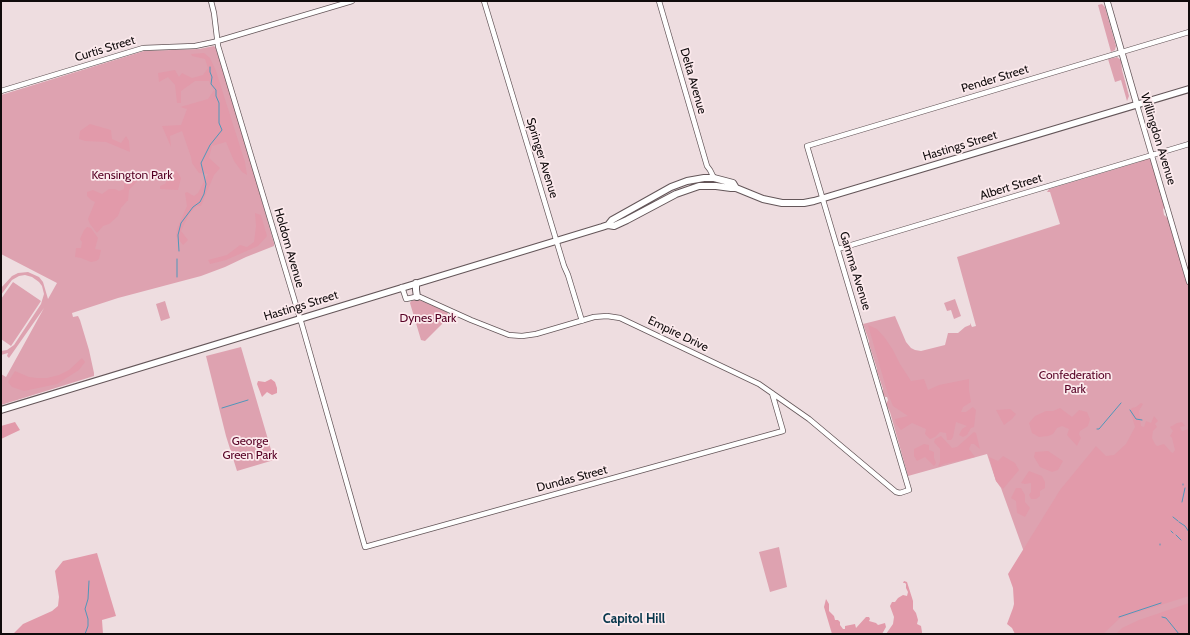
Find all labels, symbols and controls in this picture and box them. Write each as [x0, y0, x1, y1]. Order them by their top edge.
street label: Curtis Street [73, 33, 137, 65]
street label: Delta Avenue [677, 46, 709, 116]
street label: Pender Street [960, 62, 1030, 96]
street label: Willingdon Avenue [1137, 91, 1179, 187]
street label: Springer Avenue [523, 116, 561, 200]
street label: Hastings Street [921, 128, 999, 164]
park label: Kensington Park [91, 168, 173, 182]
street label: Albert Street [978, 171, 1044, 203]
street label: Holdom Avenue [271, 207, 307, 289]
street label: Gamma Avenue [836, 230, 874, 312]
street label: Hastings Street [262, 288, 340, 324]
park label: Dynes Park [400, 311, 456, 325]
street label: Empire Drive [645, 313, 711, 355]
park label: Confederation Park [1039, 368, 1111, 396]
park label: George Green Park [223, 434, 277, 462]
street label: Dundas Street [535, 463, 609, 495]
district label: Capitol Hill [603, 611, 665, 627]

